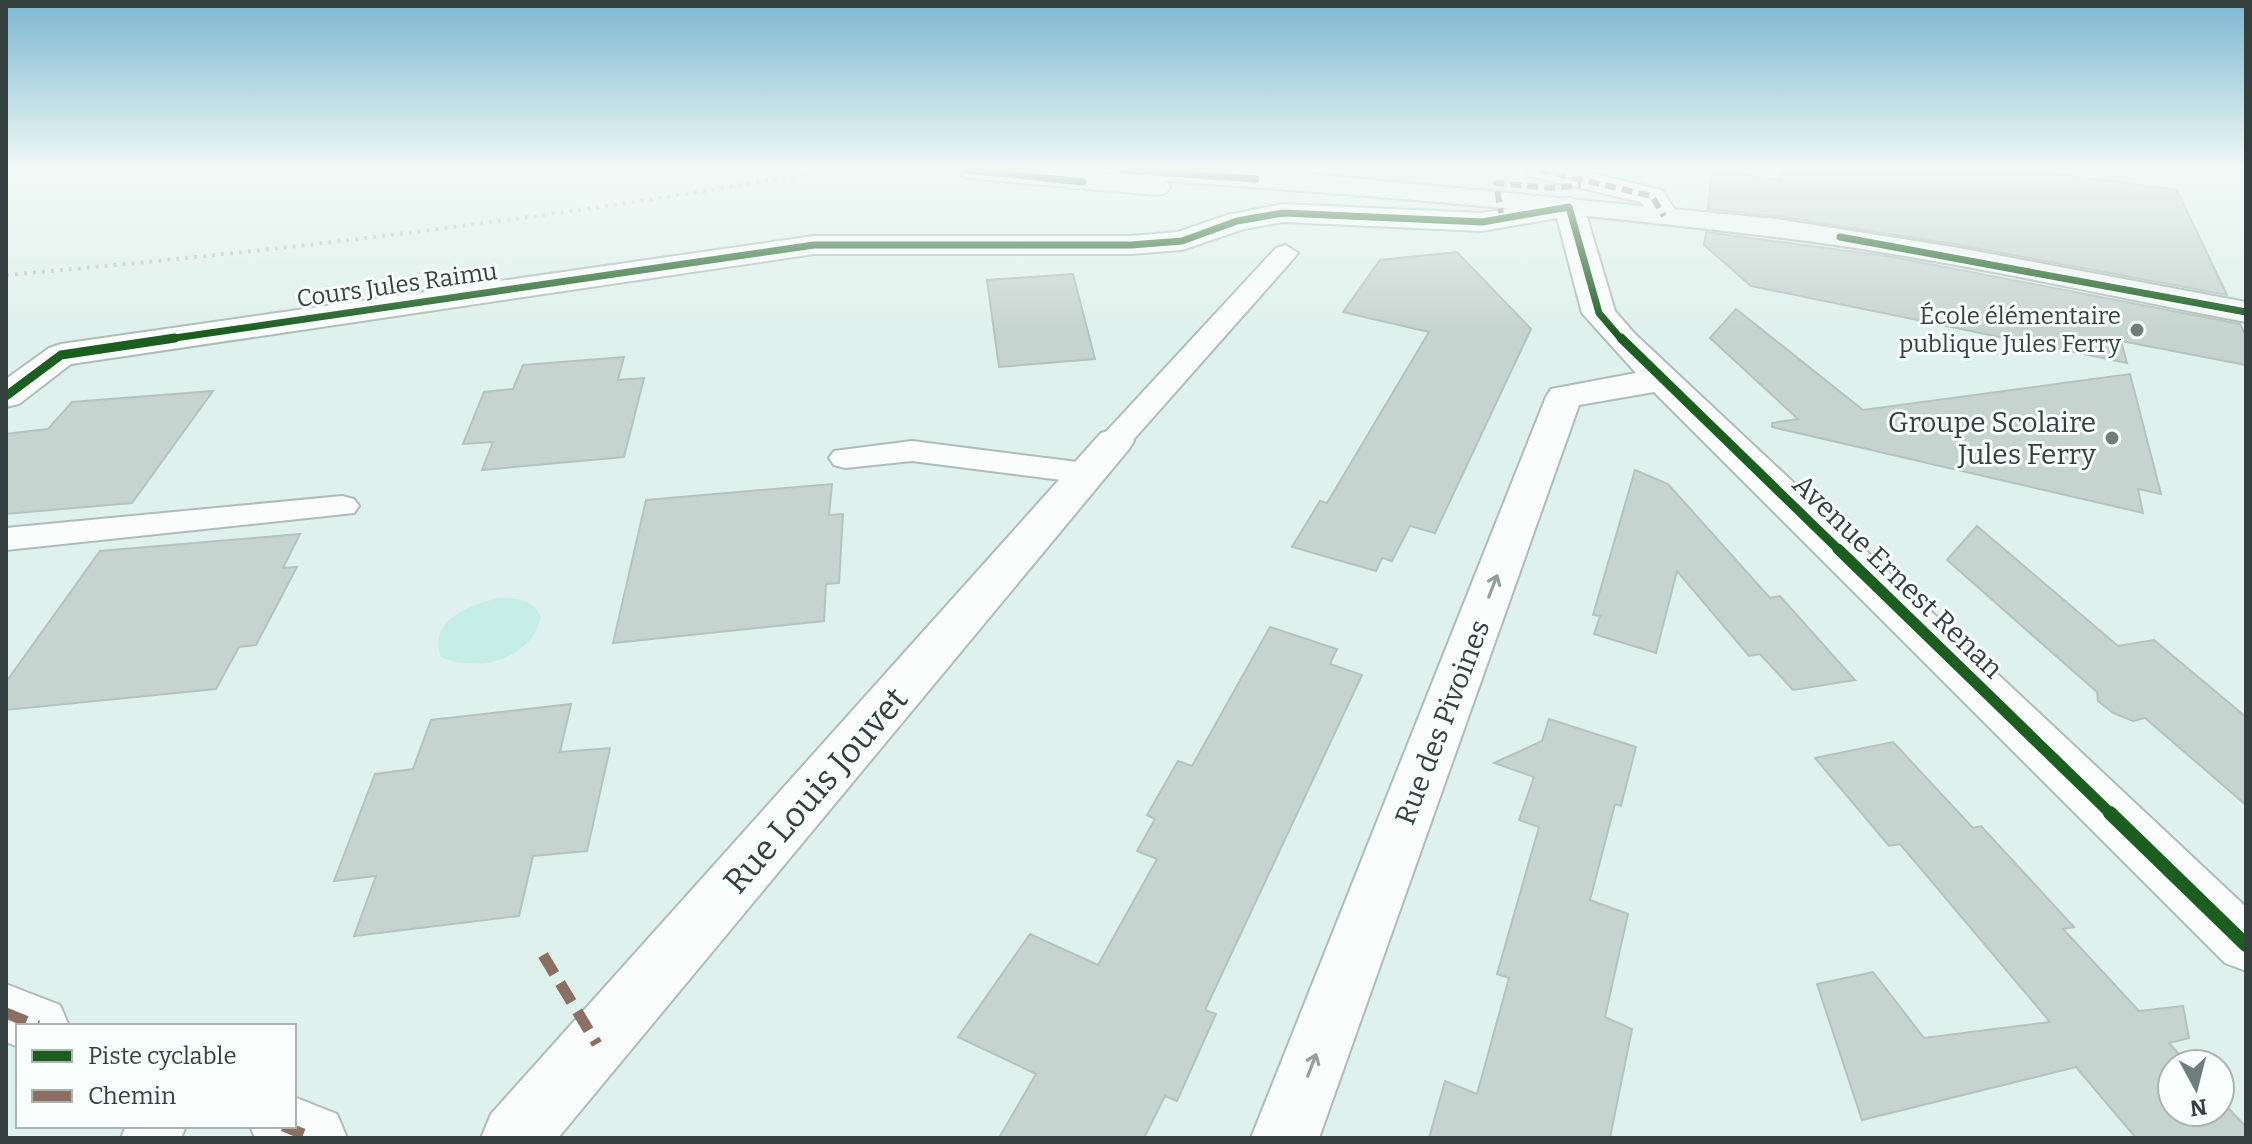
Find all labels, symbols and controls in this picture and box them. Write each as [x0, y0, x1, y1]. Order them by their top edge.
street label: Cours Jules Raimu [295, 257, 499, 313]
place label: École élémentaire publique Jules Ferry [1899, 301, 2121, 358]
marker: École élémentaire publique Jules Ferry [2128, 321, 2146, 339]
place label: Groupe Scolaire Jules Ferry [1888, 406, 2096, 471]
marker: Groupe Scolaire Jules Ferry [2103, 429, 2121, 447]
street label: Avenue Ernest Renan [1786, 468, 2010, 685]
one-way arrow [1487, 574, 1501, 599]
street label: Rue des Pivoines [1388, 615, 1497, 829]
street label: Rue Louis Jouvet [715, 679, 916, 902]
legend [16, 1024, 296, 1128]
text: Piste cyclable [88, 1042, 237, 1070]
north arrow [2156, 1048, 2236, 1128]
one-way arrow [1306, 1053, 1320, 1078]
text: Chemin [88, 1082, 176, 1110]
text: N [2188, 1093, 2208, 1122]

